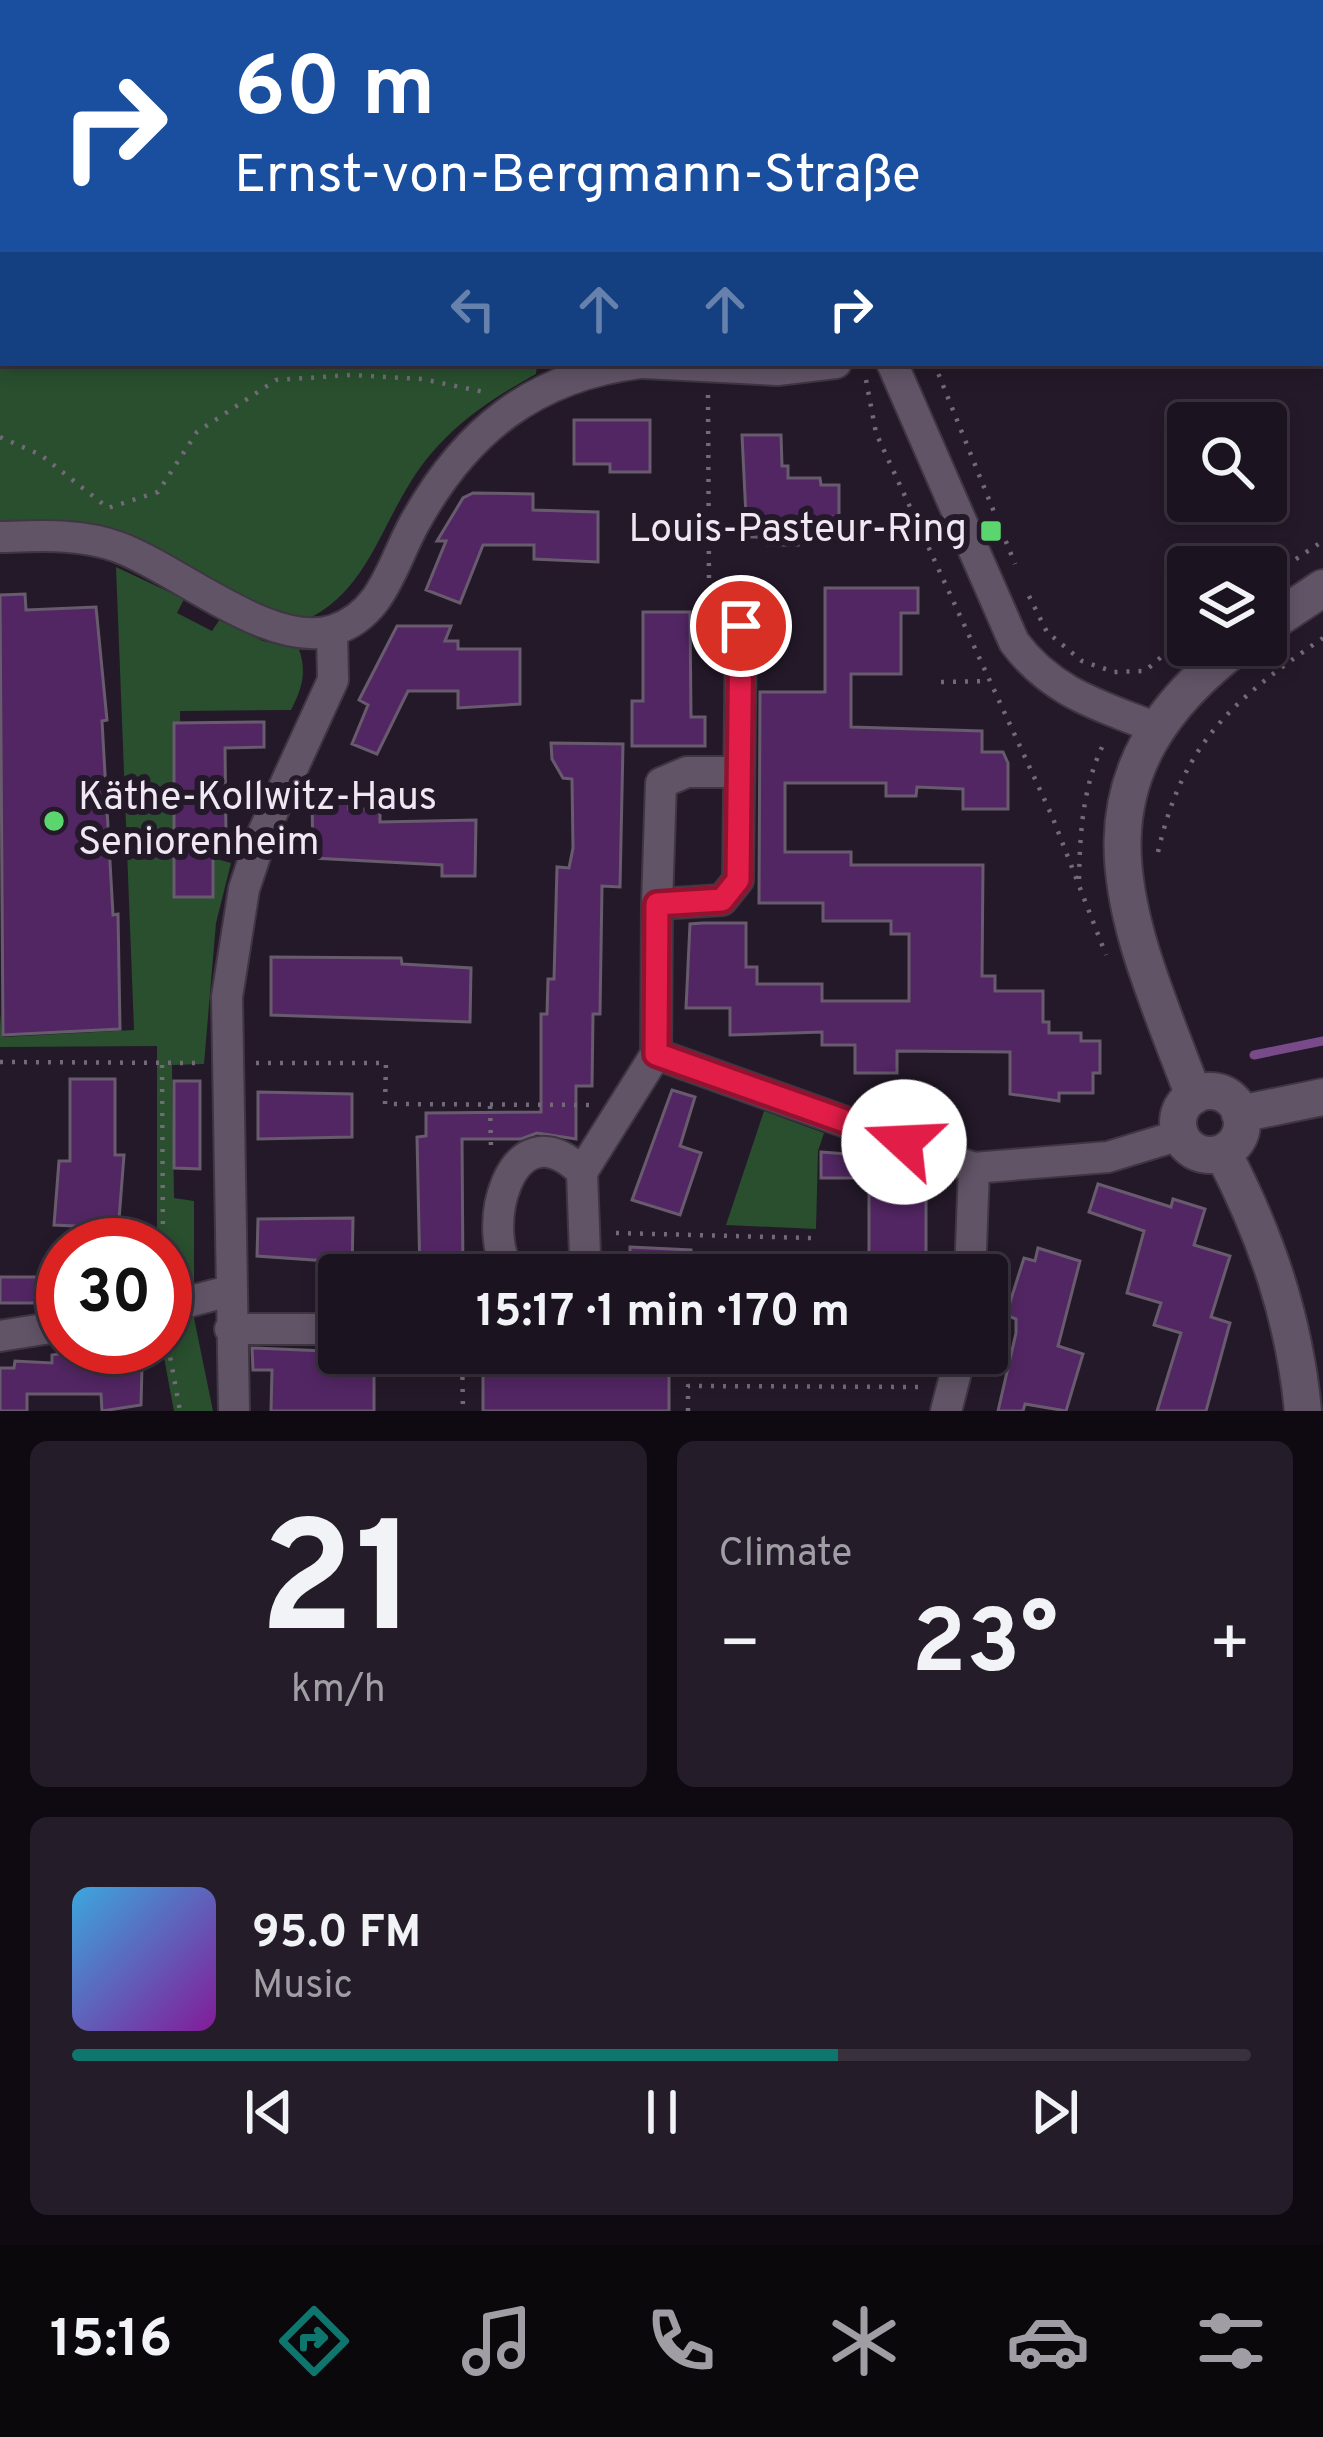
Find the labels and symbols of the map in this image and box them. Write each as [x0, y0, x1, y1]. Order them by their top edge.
place label: Louis-Pasteur-Ring [629, 507, 967, 556]
marker: Louis-Pasteur-Ring [978, 518, 1004, 544]
pin [690, 575, 792, 677]
place label: Käthe-Kollwitz-Haus Seniorenheim [78, 775, 437, 869]
marker: Käthe-Kollwitz-Haus Seniorenheim [41, 808, 67, 834]
position arrow [841, 1079, 967, 1205]
speed limit sign: 30 [36, 1218, 192, 1374]

